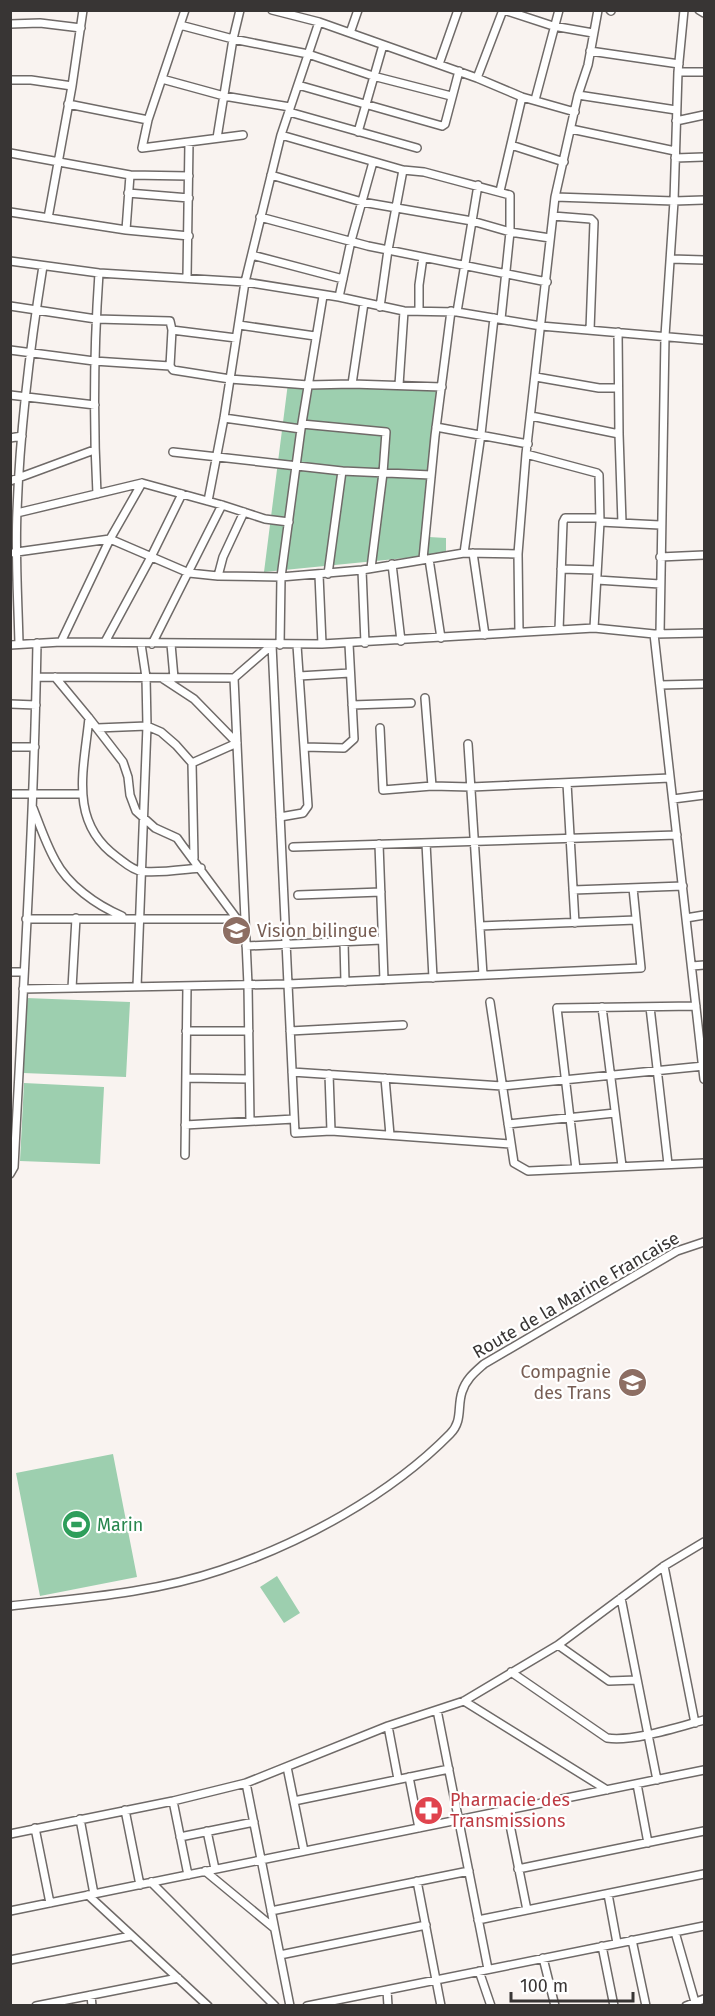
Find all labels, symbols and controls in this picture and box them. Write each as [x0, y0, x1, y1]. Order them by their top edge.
school or university icon: Vision bilingue [220, 915, 252, 947]
place label: Vision bilingue [257, 920, 378, 942]
street label: Route de la Marine Francaise [469, 1227, 683, 1363]
place label: Compagnie des Trans [520, 1361, 611, 1404]
school or university icon: Compagnie des Trans [616, 1366, 648, 1398]
sports icon: Marin [60, 1509, 92, 1541]
place label: Marin [97, 1514, 143, 1536]
place label: Pharmacie des Transmissions [450, 1789, 570, 1832]
pharmacy icon: Pharmacie des Transmissions [413, 1794, 445, 1826]
scale bar [511, 1965, 632, 2003]
text: 100 m [520, 1975, 568, 1997]

